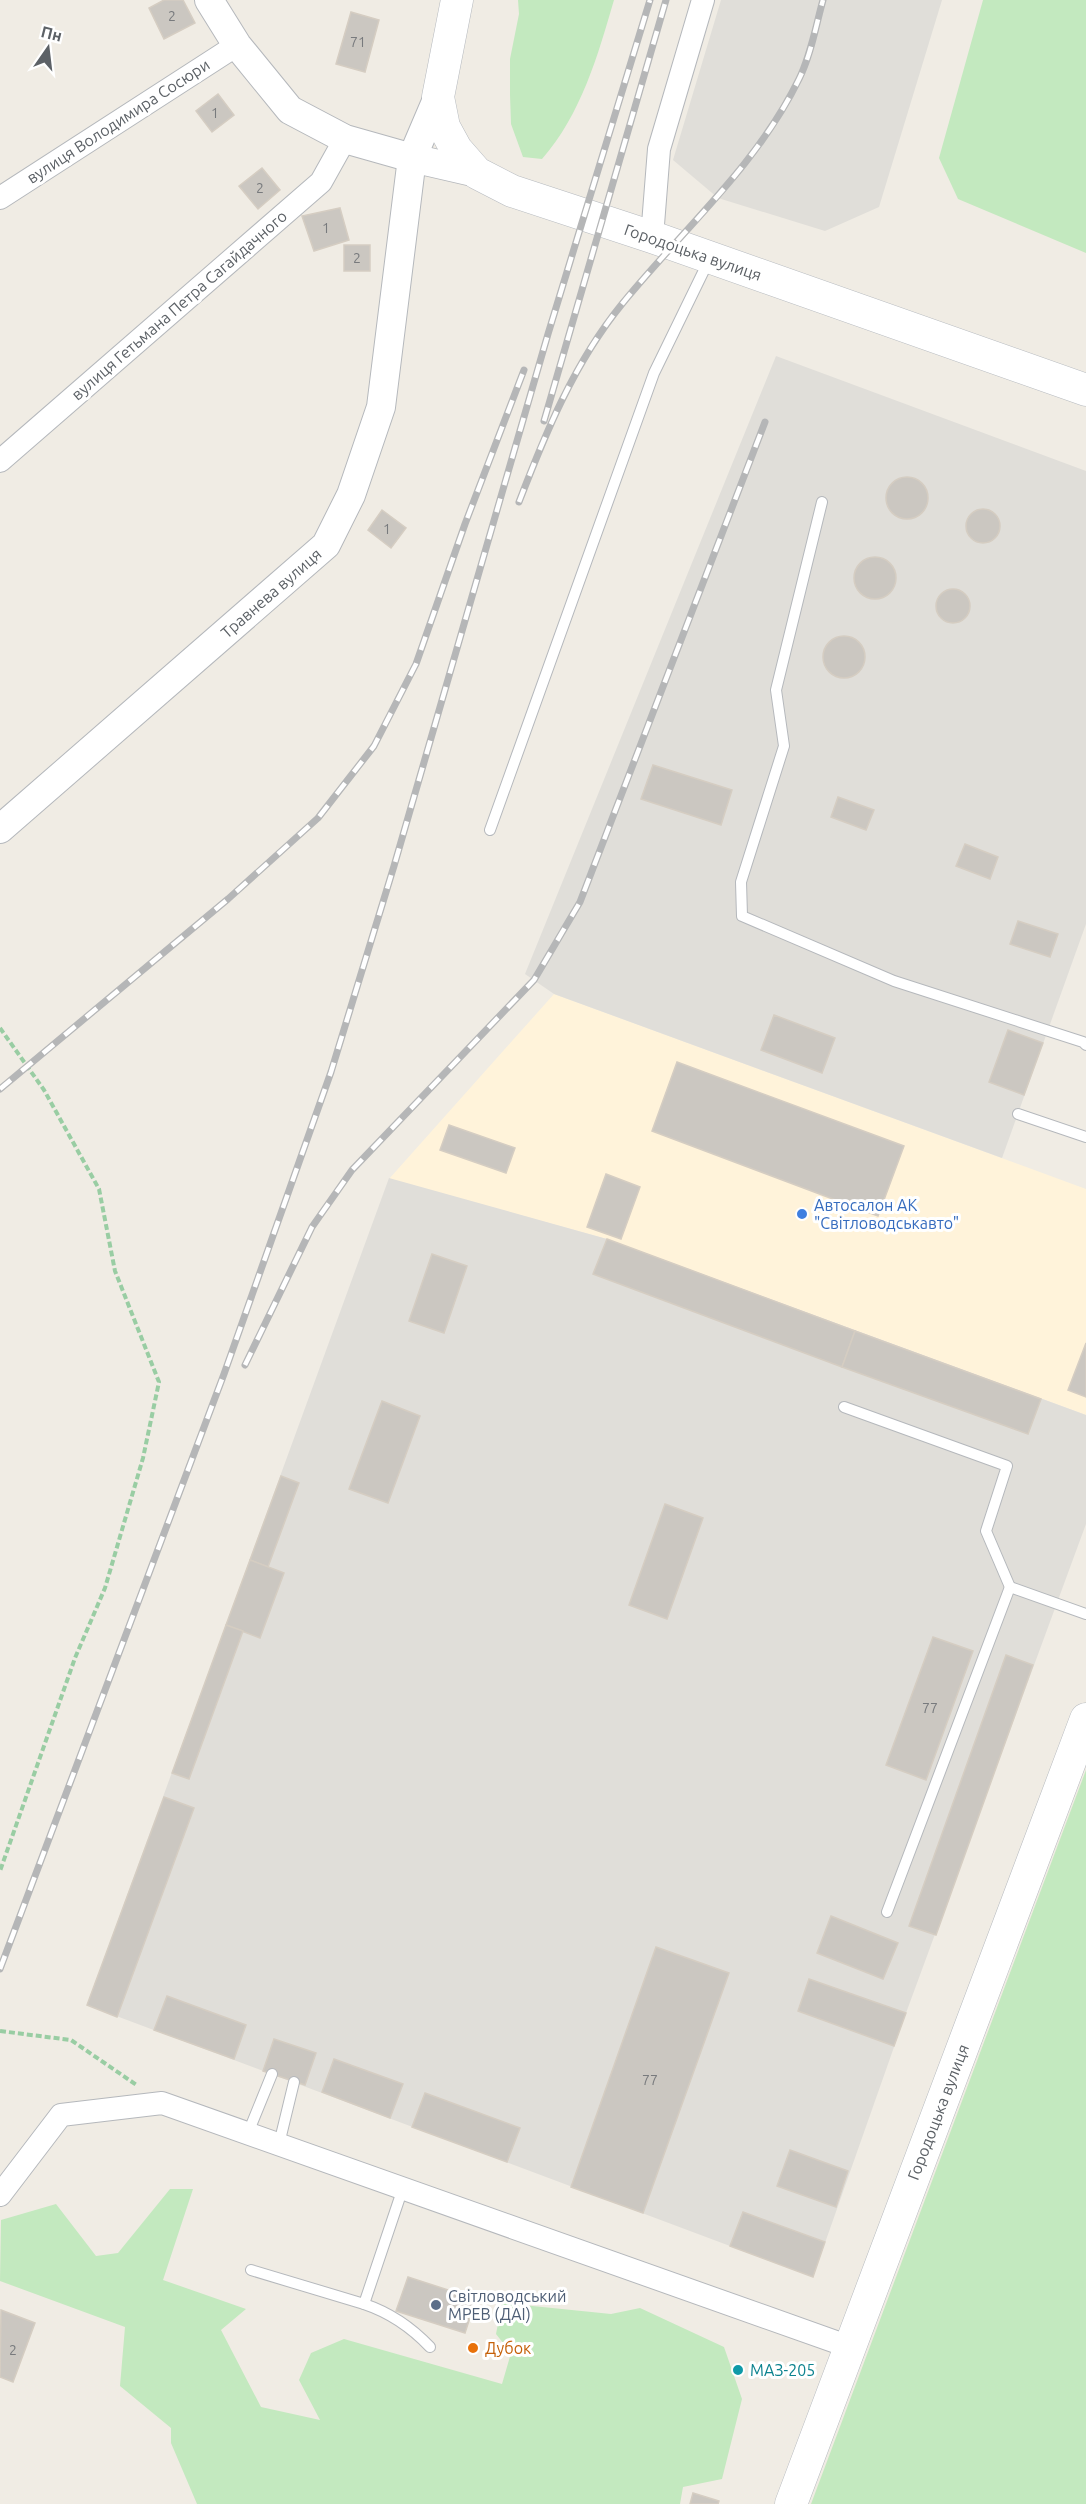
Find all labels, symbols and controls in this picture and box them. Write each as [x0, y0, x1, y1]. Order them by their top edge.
house number: 2 [168, 8, 176, 24]
north arrow [18, 18, 78, 78]
text: Пн [39, 22, 64, 45]
house number: 71 [350, 34, 366, 50]
street label: вулиця Володимира Сосюри [23, 55, 213, 187]
house number: 1 [211, 105, 219, 121]
house number: 2 [256, 180, 264, 196]
street label: вулиця Гетьмана Петра Сагайдачного [68, 207, 290, 403]
house number: 1 [322, 220, 330, 236]
street label: Городоцька вулиця [622, 220, 764, 284]
house number: 2 [353, 250, 361, 266]
house number: 1 [383, 521, 391, 537]
street label: Травнева вулиця [217, 545, 325, 641]
place label: Автосалон АК "Світловодськавто" [814, 1196, 959, 1232]
marker: Автосалон АК "Світловодськавто" [795, 1207, 809, 1221]
house number: 77 [922, 1700, 938, 1716]
street label: Городоцька вулиця [904, 2042, 972, 2182]
house number: 77 [642, 2072, 658, 2088]
place label: Світловодський МРЕВ (ДАІ) [448, 2287, 566, 2324]
marker: Світловодський МРЕВ (ДАІ) [429, 2298, 443, 2312]
place label: Дубок [485, 2339, 531, 2357]
marker: Дубок [466, 2341, 480, 2355]
house number: 2 [9, 2342, 17, 2358]
place label: МАЗ-205 [750, 2361, 815, 2379]
marker: МАЗ-205 [731, 2363, 745, 2377]

